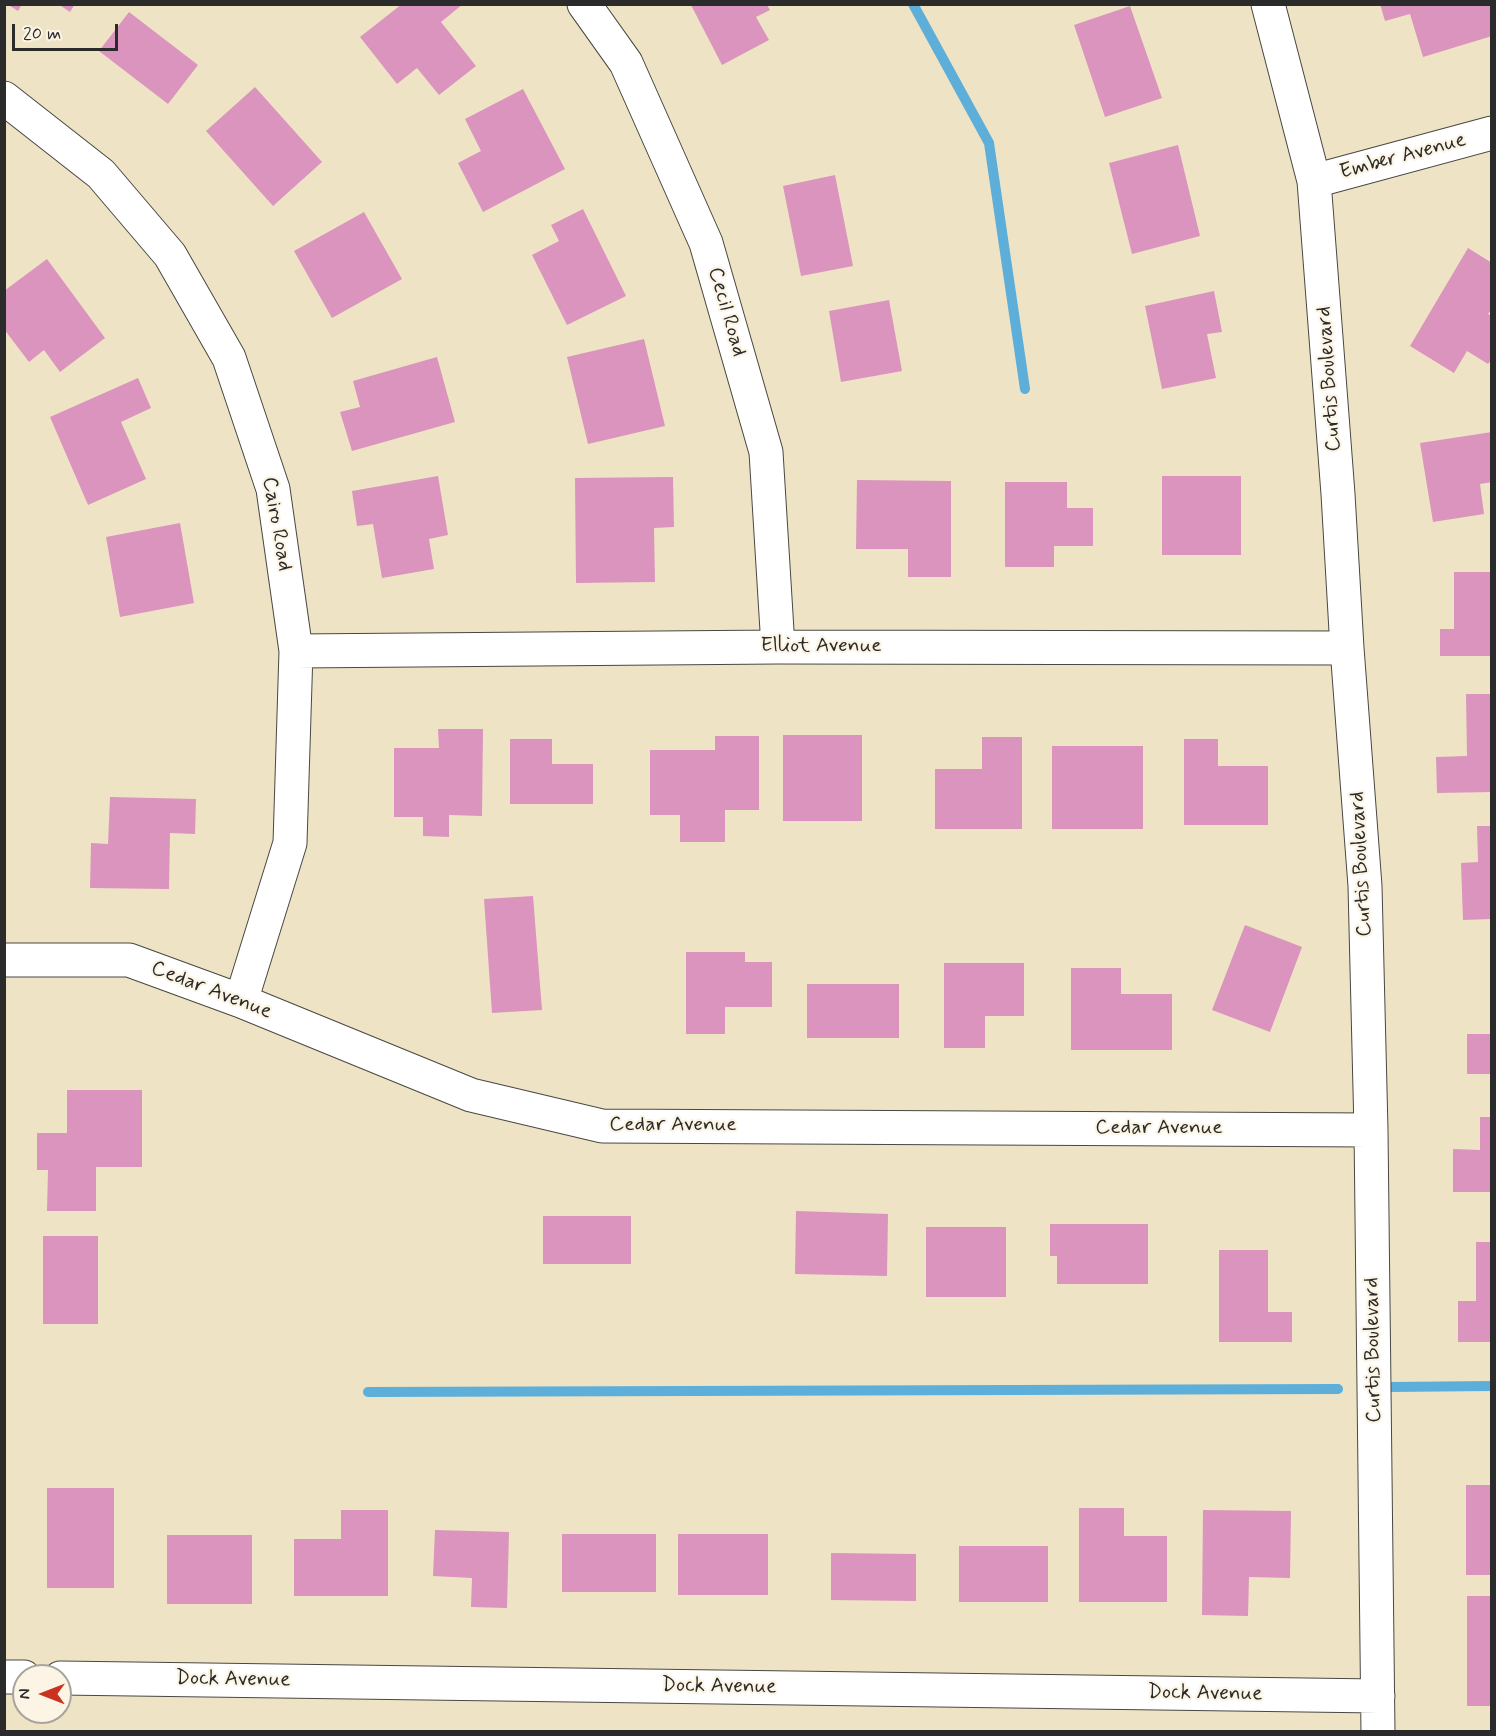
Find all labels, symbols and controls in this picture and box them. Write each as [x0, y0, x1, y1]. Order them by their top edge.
scale bar [15, 12, 122, 50]
text: 20 m [23, 22, 61, 46]
street label: Ember Avenue [1337, 128, 1469, 186]
street label: Cecil Road [701, 264, 751, 360]
street label: Curtis Boulevard [1312, 306, 1348, 452]
street label: Cairo Road [255, 475, 297, 573]
street label: Elliot Avenue [760, 634, 882, 660]
street label: Curtis Boulevard [1346, 791, 1378, 937]
street label: Cedar Avenue [147, 956, 275, 1026]
street label: Cedar Avenue [609, 1113, 737, 1139]
street label: Cedar Avenue [1095, 1116, 1223, 1142]
street label: Curtis Boulevard [1360, 1277, 1388, 1423]
north arrow [12, 1664, 72, 1724]
street label: Dock Avenue [175, 1666, 291, 1694]
street label: Dock Avenue [661, 1673, 777, 1701]
street label: Dock Avenue [1147, 1680, 1263, 1708]
text: N [15, 1689, 36, 1699]

